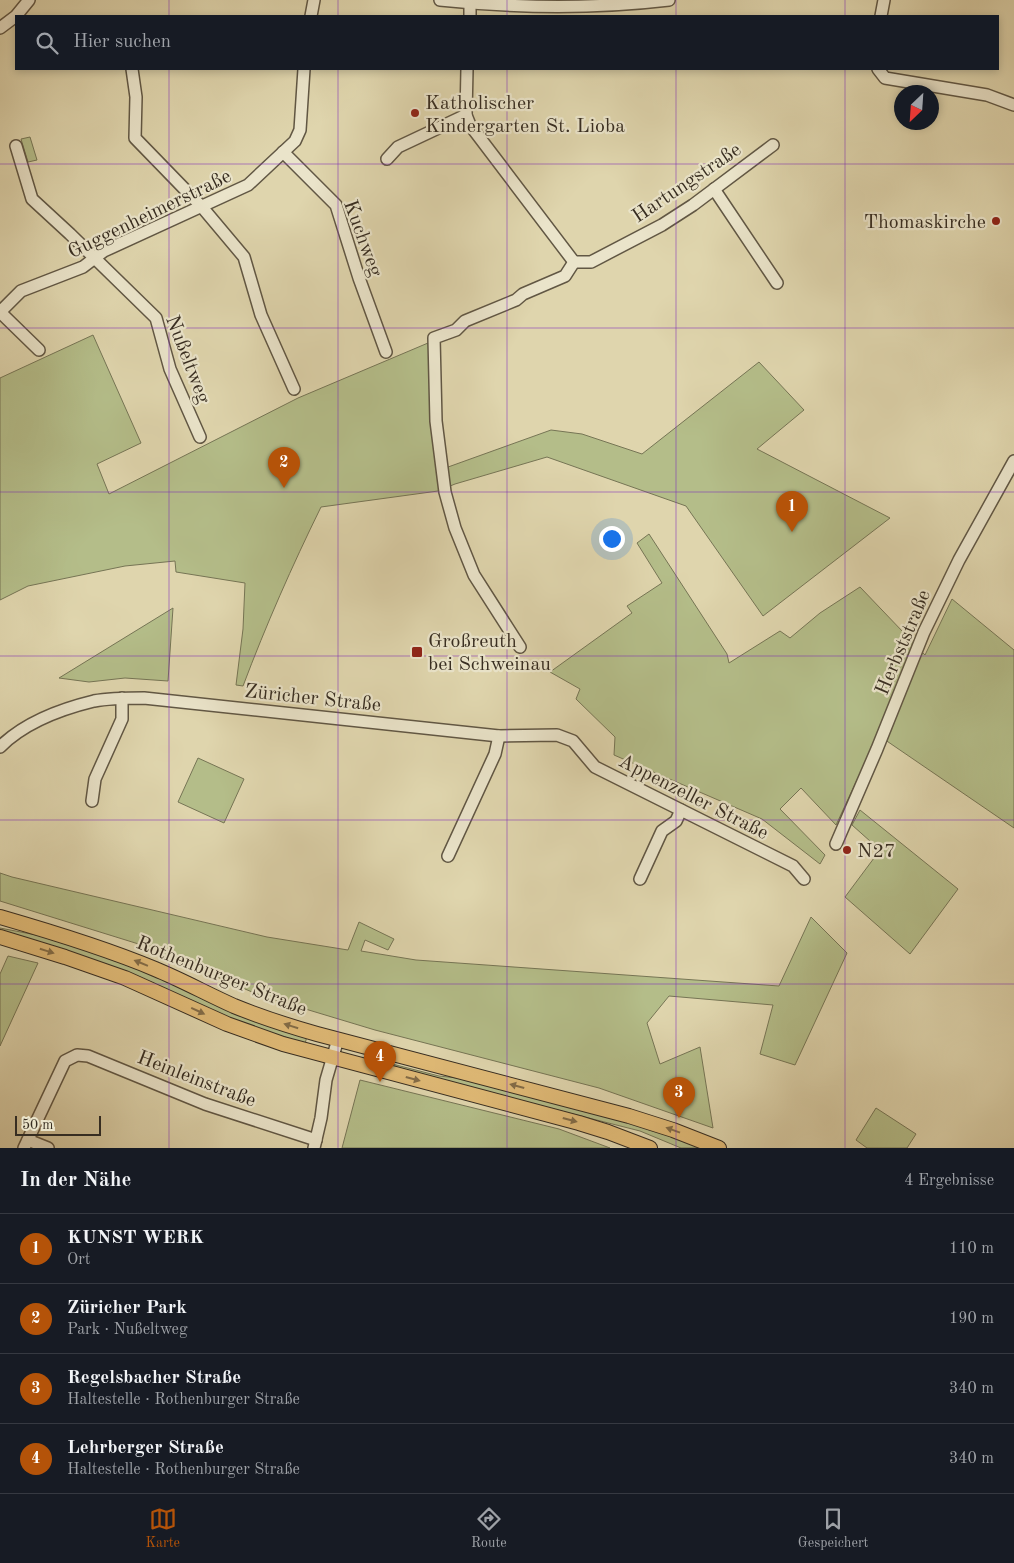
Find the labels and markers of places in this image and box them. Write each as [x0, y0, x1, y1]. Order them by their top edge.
place label: Katholischer Kindergarten St. Lioba [425, 94, 625, 137]
marker: Katholischer Kindergarten St. Lioba [409, 107, 421, 119]
place label: Thomaskirche [864, 213, 986, 233]
marker: Thomaskirche [990, 215, 1002, 227]
pin: 2 [268, 447, 300, 488]
pin: 1 [776, 491, 808, 532]
place label: Großreuth bei Schweinau [428, 632, 551, 675]
marker: Großreuth bei Schweinau [410, 645, 424, 659]
place label: N27 [857, 842, 896, 862]
marker: N27 [841, 844, 853, 856]
pin: 4 [364, 1041, 396, 1082]
pin: 3 [663, 1077, 695, 1118]

